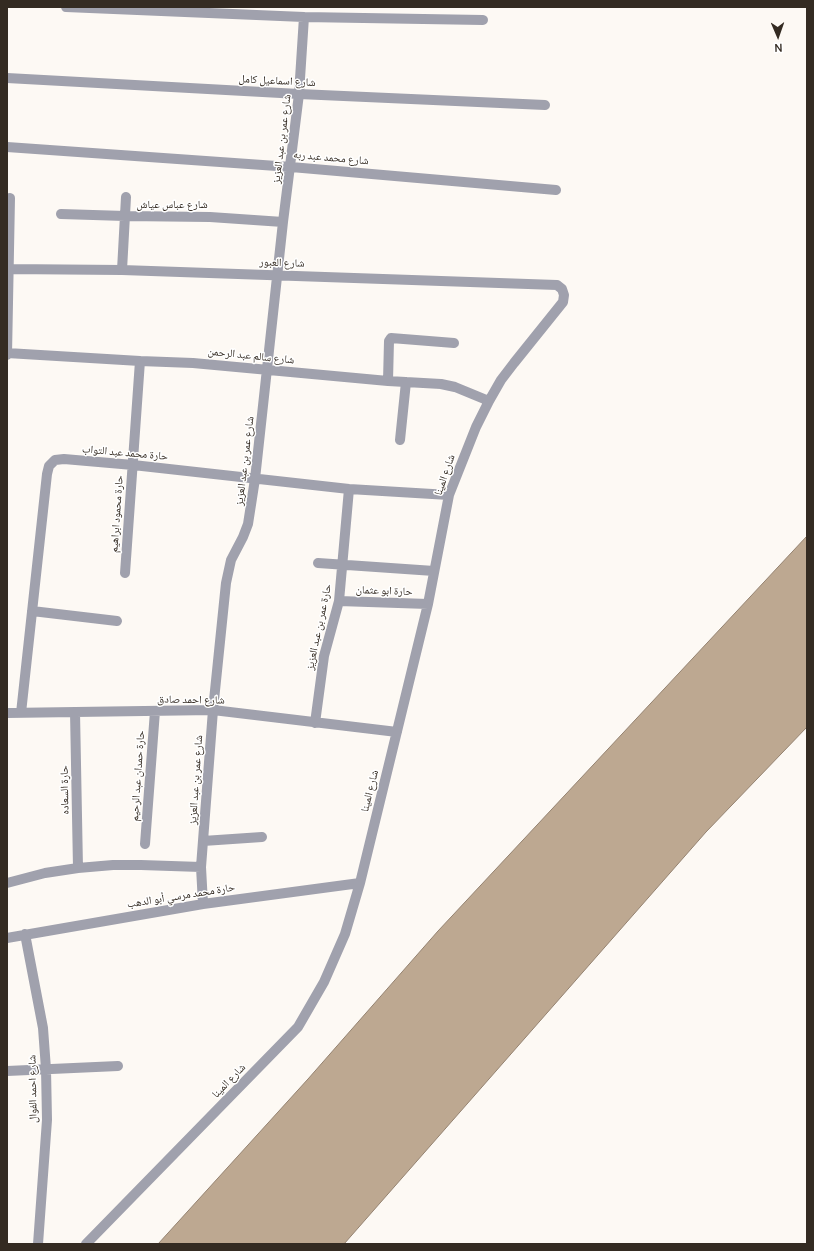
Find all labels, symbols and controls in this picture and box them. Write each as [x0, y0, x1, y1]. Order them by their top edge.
north arrow [758, 16, 798, 56]
text: N [774, 41, 783, 56]
street label: شارع اسماعيل كامل [238, 72, 316, 90]
street label: شارع عمر بن عبد العزيز [270, 94, 294, 184]
street label: شارع محمد عبد ربه [293, 148, 369, 168]
street label: شارع عباس عياش [136, 198, 208, 212]
street label: شارع العبور [259, 256, 305, 270]
street label: شارع سالم عبد الرحمن [207, 345, 295, 367]
street label: شارع عمر بن عبد العزيز [233, 416, 257, 506]
street label: حارة محمد عبد التواب [81, 443, 169, 463]
street label: شارع المينا [432, 453, 458, 497]
street label: حارة محمود ابراهيم [108, 475, 126, 553]
street label: حارة عمر بن عبد العزيز [303, 583, 335, 671]
street label: حارة ابو عثمان [355, 583, 413, 599]
street label: شارع احمد صادق [157, 693, 225, 707]
street label: حارة حمدان عبد الرحيم [128, 730, 148, 822]
street label: شارع عمر بن عبد العزيز [186, 735, 206, 825]
street label: حارة السعاده [58, 765, 72, 815]
street label: شارع المينا [358, 769, 382, 813]
street label: حارة محمد مرسي أبو الدهب [126, 881, 236, 911]
street label: شارع احمد الفوال [26, 1055, 40, 1123]
street label: شارع المينا [209, 1061, 249, 1101]

